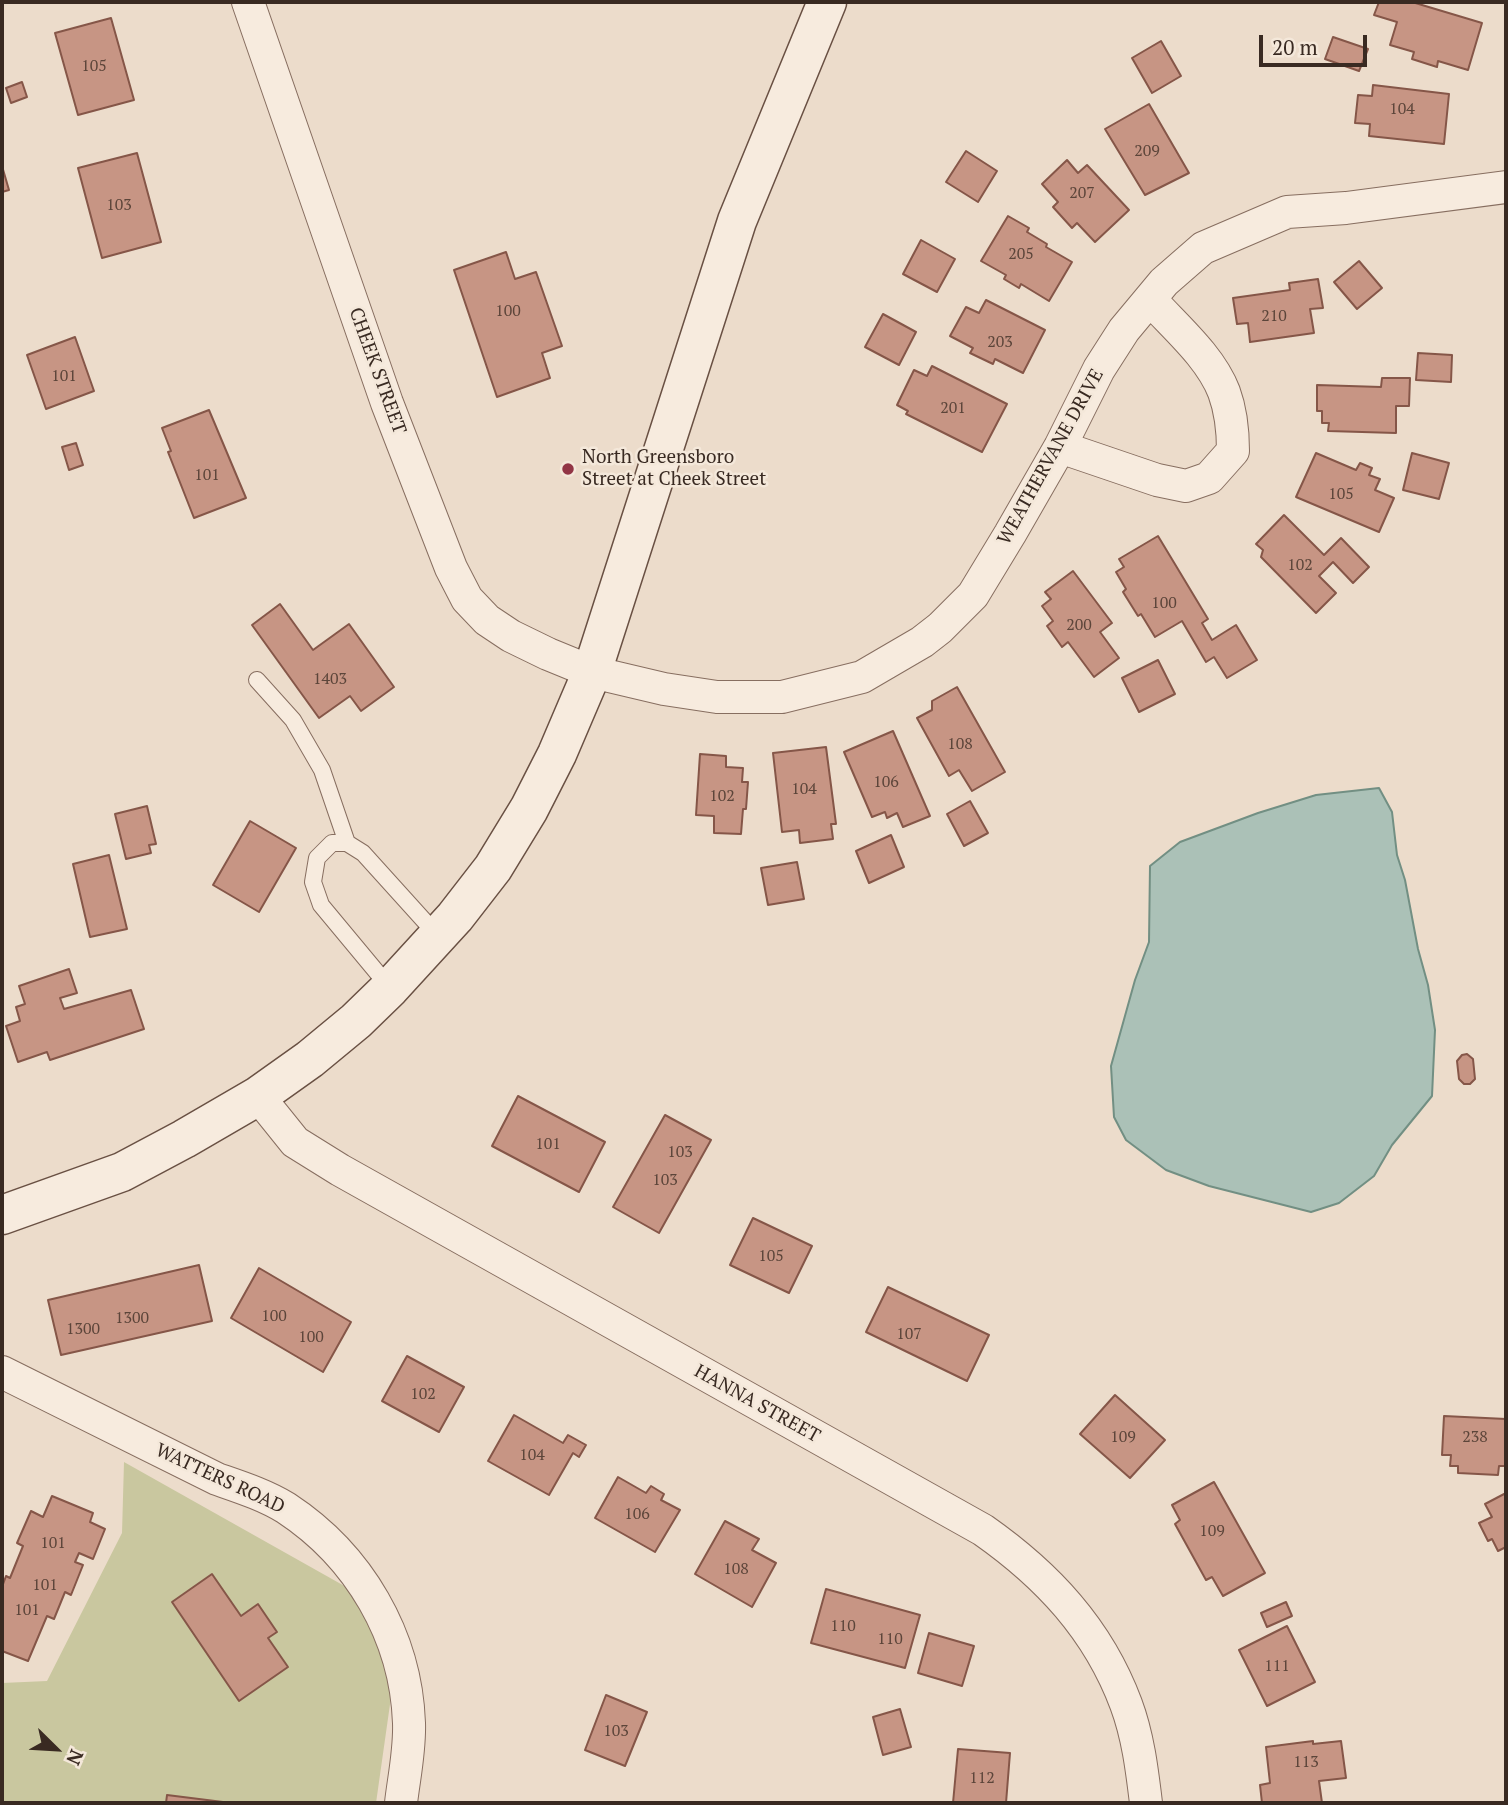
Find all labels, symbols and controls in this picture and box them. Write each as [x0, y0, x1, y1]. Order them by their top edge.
scale bar [1263, 21, 1372, 65]
text: 20 m [1272, 33, 1318, 61]
house number: 105 [81, 56, 107, 76]
house number: 104 [1389, 99, 1415, 119]
house number: 209 [1134, 141, 1160, 161]
house number: 207 [1069, 183, 1095, 203]
house number: 103 [106, 195, 132, 215]
house number: 205 [1008, 244, 1034, 264]
house number: 100 [495, 301, 521, 321]
street label: CHEEK STREET [344, 305, 410, 437]
house number: 210 [1261, 306, 1287, 326]
house number: 203 [987, 332, 1013, 352]
street label: WEATHERVANE DRIVE [993, 365, 1109, 549]
house number: 101 [51, 366, 77, 386]
house number: 201 [940, 398, 966, 418]
place label: North Greensboro Street at Cheek Street [582, 447, 766, 491]
marker: North Greensboro Street at Cheek Street [560, 461, 576, 477]
house number: 101 [194, 465, 220, 485]
house number: 105 [1328, 484, 1354, 504]
house number: 102 [1287, 555, 1313, 575]
house number: 100 [1151, 593, 1177, 613]
house number: 200 [1066, 615, 1092, 635]
house number: 1403 [313, 669, 347, 689]
house number: 108 [947, 734, 973, 754]
house number: 106 [873, 772, 899, 792]
house number: 104 [791, 779, 817, 799]
house number: 102 [709, 786, 735, 806]
house number: 101 [535, 1134, 561, 1154]
house number: 103 [667, 1142, 693, 1162]
house number: 103 [652, 1170, 678, 1190]
house number: 105 [758, 1246, 784, 1266]
house number: 100 [261, 1306, 287, 1326]
house number: 1300 [115, 1308, 149, 1328]
house number: 1300 [66, 1319, 100, 1339]
house number: 107 [896, 1324, 922, 1344]
house number: 100 [298, 1327, 324, 1347]
street label: HANNA STREET [690, 1360, 824, 1448]
house number: 102 [410, 1384, 436, 1404]
house number: 109 [1110, 1427, 1136, 1447]
house number: 238 [1462, 1427, 1488, 1447]
street label: WATTERS ROAD [152, 1439, 288, 1519]
house number: 104 [519, 1445, 545, 1465]
house number: 106 [624, 1504, 650, 1524]
house number: 109 [1199, 1521, 1225, 1541]
house number: 101 [40, 1533, 66, 1553]
house number: 108 [723, 1559, 749, 1579]
house number: 101 [32, 1575, 58, 1595]
house number: 101 [14, 1600, 40, 1620]
house number: 110 [830, 1616, 856, 1636]
house number: 110 [877, 1629, 903, 1649]
house number: 111 [1264, 1656, 1290, 1676]
north arrow [21, 1714, 91, 1784]
house number: 103 [603, 1721, 629, 1741]
text: N [61, 1746, 90, 1769]
house number: 113 [1293, 1752, 1319, 1772]
house number: 112 [969, 1768, 995, 1788]

